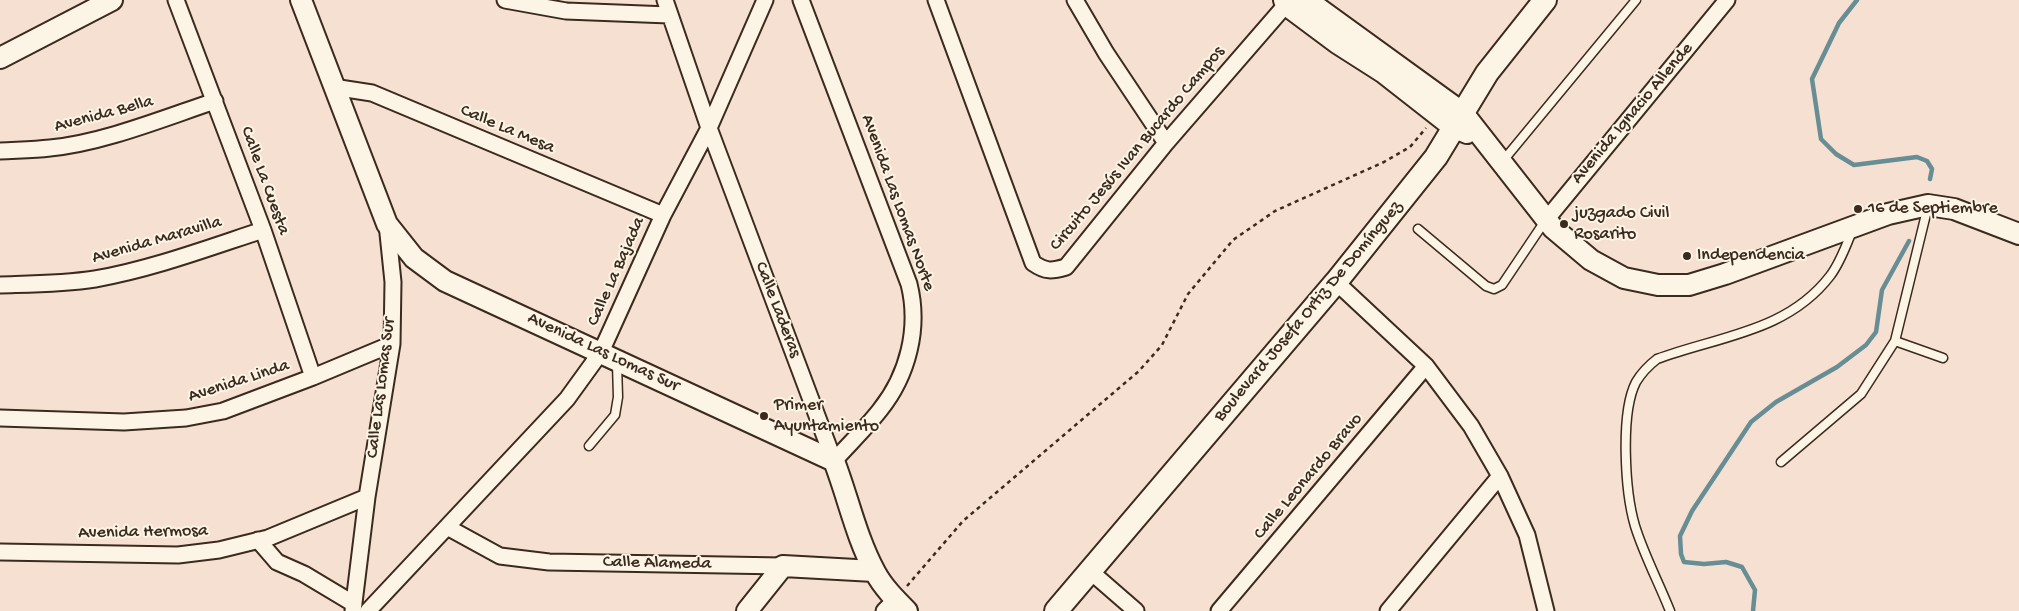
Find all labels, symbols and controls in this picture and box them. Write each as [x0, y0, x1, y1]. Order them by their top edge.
street label: Avenida Ignacio Allende [1568, 39, 1698, 189]
street label: Circuito Jesús Ivan Bucardo Campos [1046, 42, 1230, 256]
street label: Avenida Bella [52, 91, 156, 139]
street label: Calle La Mesa [457, 100, 557, 160]
street label: Avenida Las Lomas Norte [855, 112, 939, 294]
street label: Calle La Cuesta [234, 124, 294, 238]
street label: Boulevard Josefa Ortiz De Domínguez [1210, 197, 1408, 427]
place label: 16 de Septiembre [1868, 198, 1998, 220]
place label: juzgado Civil Rosarito [1574, 203, 1669, 245]
marker: 16 de Septiembre [1852, 203, 1864, 215]
street label: Avenida Maravilla [90, 212, 224, 270]
street label: Calle La Bajada [583, 214, 651, 330]
marker: juzgado Civil Rosarito [1558, 218, 1570, 230]
place label: Independencia [1697, 245, 1805, 267]
marker: Independencia [1681, 250, 1693, 262]
street label: Calle Laderas [749, 259, 805, 361]
street label: Avenida Las Lomas Sur [524, 308, 682, 398]
street label: Calle Las Lomas Sur [363, 316, 401, 460]
street label: Avenida Linda [186, 356, 292, 408]
place label: Primer Ayuntamiento [774, 395, 879, 438]
street label: Calle Leonardo Bravo [1250, 409, 1368, 545]
marker: Primer Ayuntamiento [758, 410, 770, 422]
street label: Avenida Hermosa [78, 521, 208, 545]
street label: Calle Alameda [603, 552, 711, 576]

